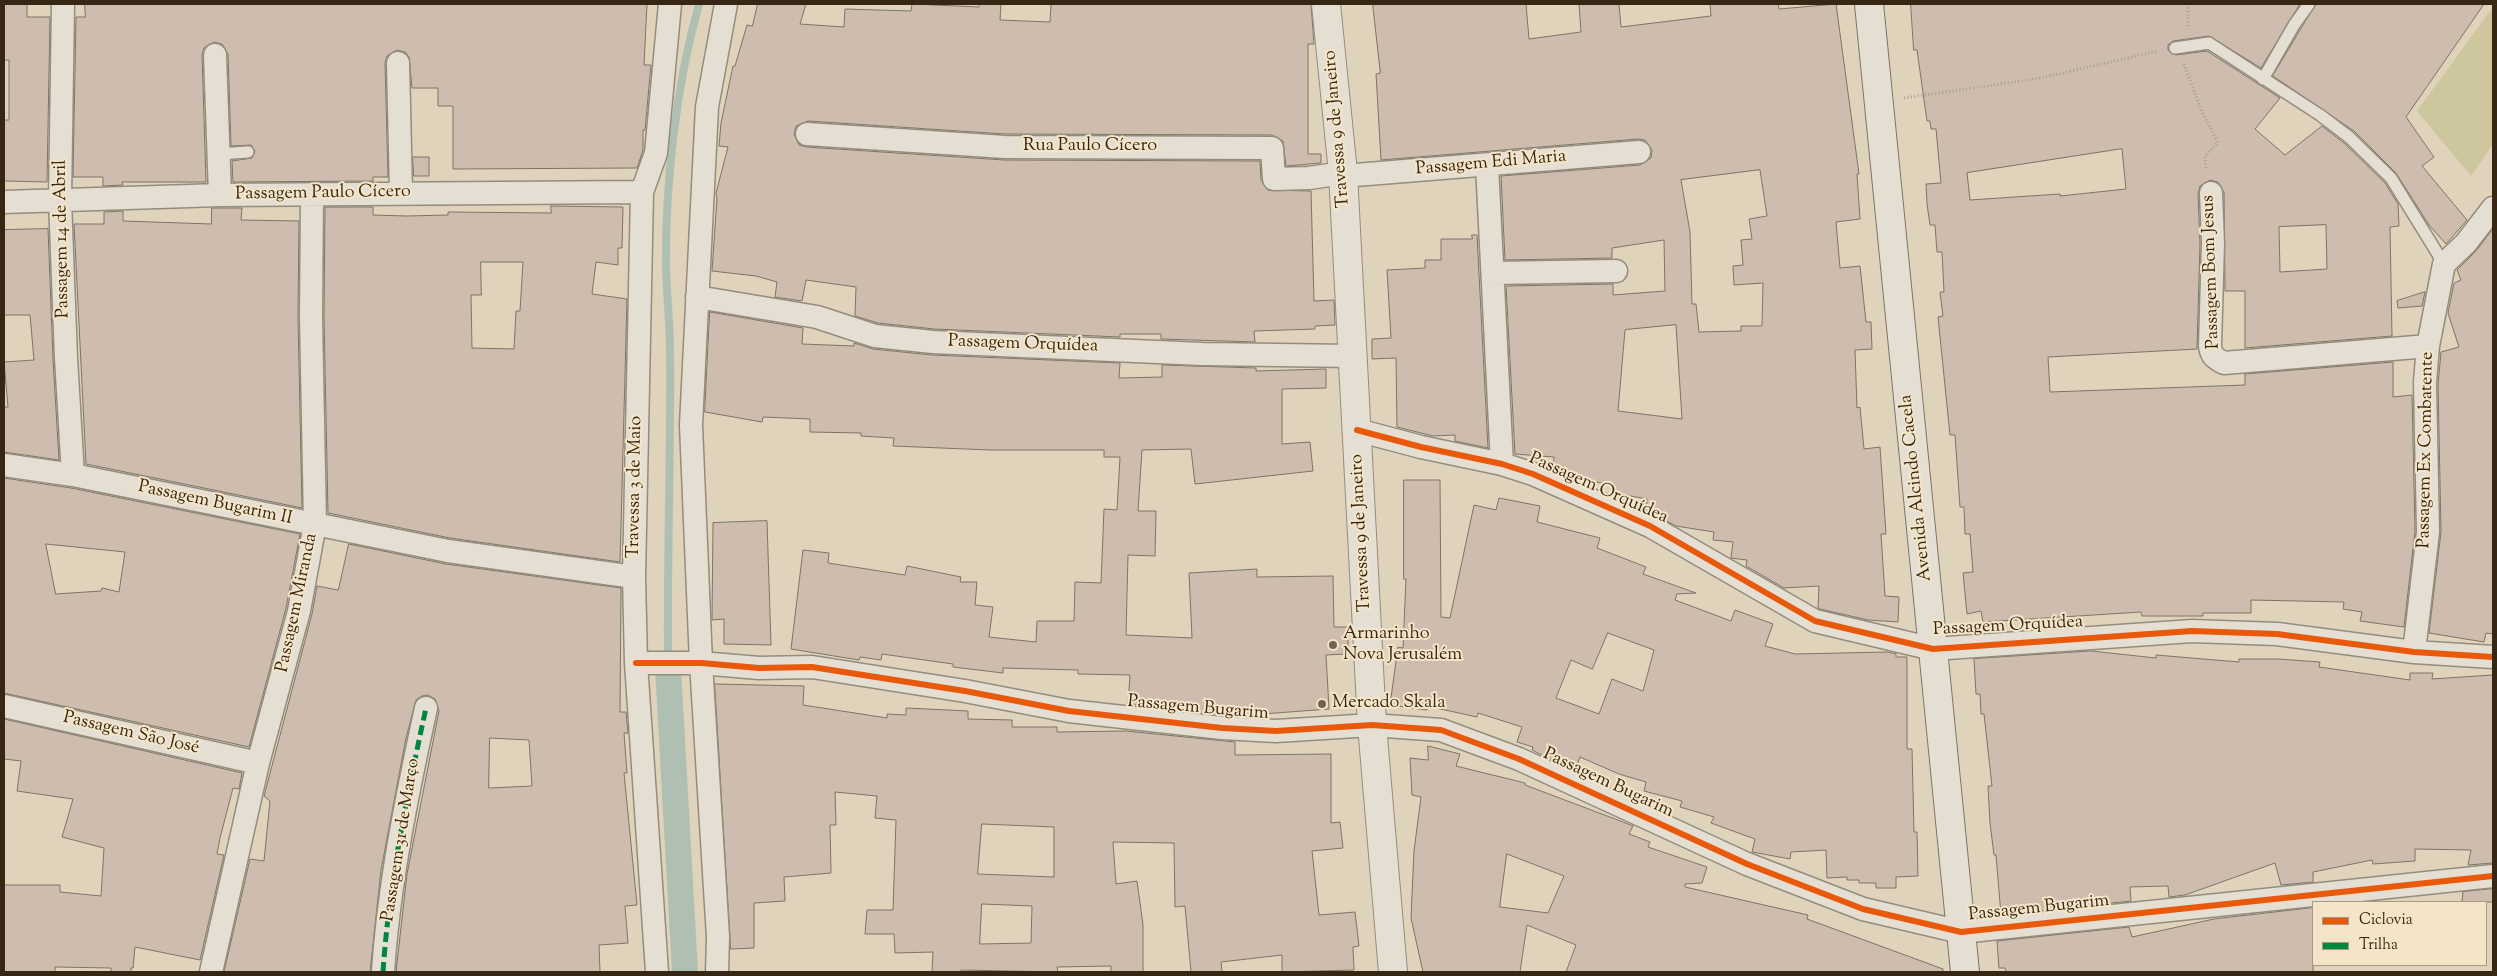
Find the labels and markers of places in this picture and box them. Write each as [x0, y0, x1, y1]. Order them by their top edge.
place label: Armarinho Nova Jerusalém [1343, 624, 1462, 666]
marker: Armarinho Nova Jerusalém [1327, 639, 1339, 651]
place label: Mercado Skala [1332, 693, 1446, 715]
marker: Mercado Skala [1316, 698, 1328, 710]

